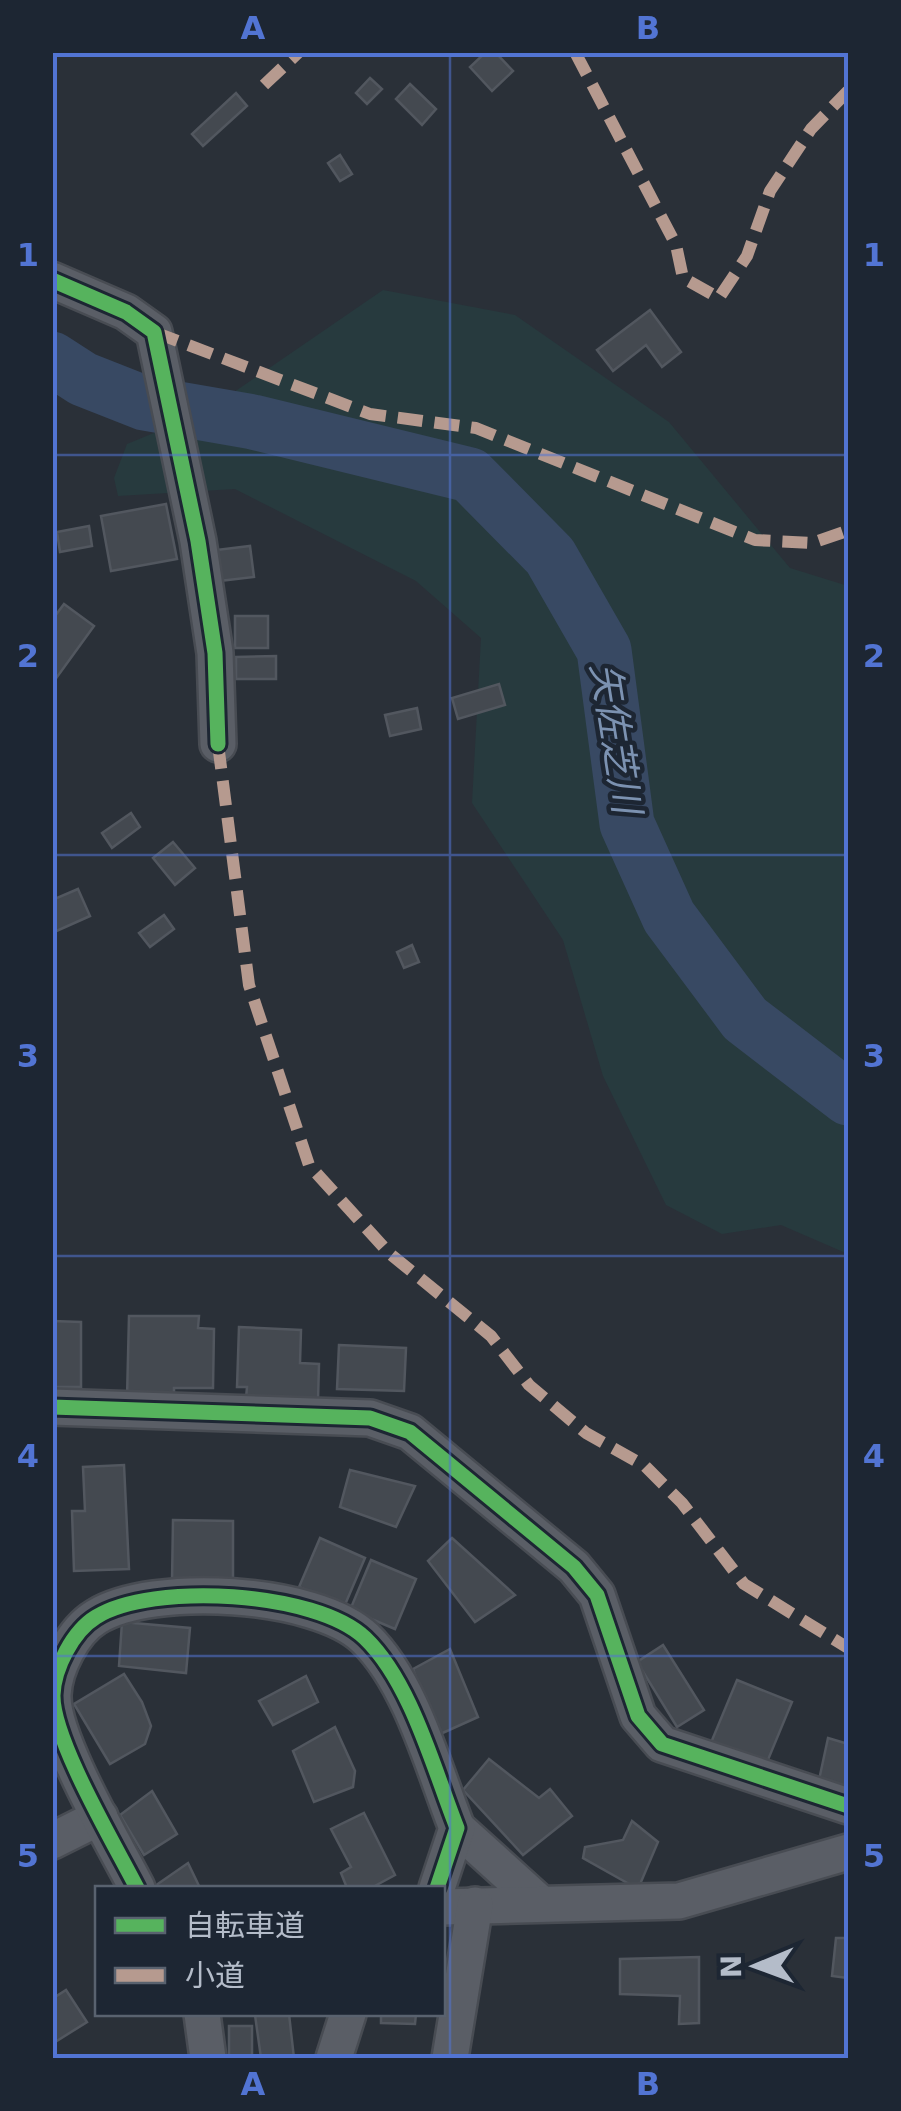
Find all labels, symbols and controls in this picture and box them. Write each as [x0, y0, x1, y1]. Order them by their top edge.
text: A [241, 9, 266, 47]
text: B [636, 9, 660, 47]
text: 1 [17, 236, 39, 274]
text: 1 [863, 236, 885, 274]
text: 2 [17, 637, 39, 675]
text: 2 [863, 637, 885, 675]
water label: 矢佐芝川 [582, 659, 650, 820]
text: 3 [17, 1037, 39, 1075]
text: 3 [863, 1037, 885, 1075]
text: 4 [17, 1437, 39, 1475]
text: 4 [863, 1437, 885, 1475]
text: 5 [17, 1837, 39, 1875]
text: 5 [863, 1837, 885, 1875]
legend [95, 1886, 445, 2016]
text: 自転車道 [185, 1908, 305, 1943]
north arrow [706, 1916, 806, 2016]
text: N [715, 1954, 748, 1978]
text: 小道 [185, 1958, 245, 1993]
text: A [241, 2065, 266, 2103]
text: B [636, 2065, 660, 2103]

